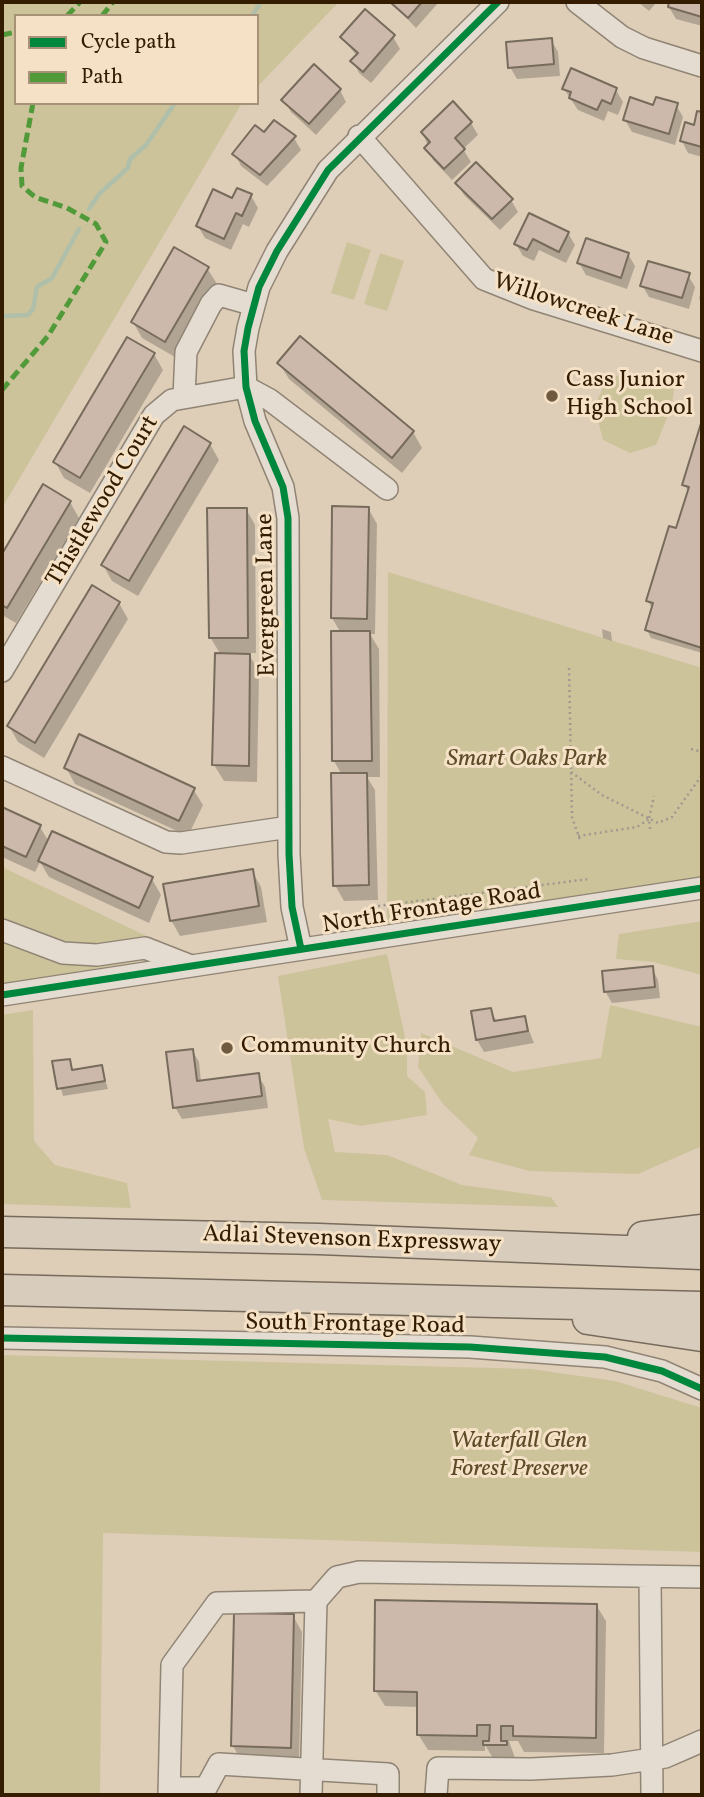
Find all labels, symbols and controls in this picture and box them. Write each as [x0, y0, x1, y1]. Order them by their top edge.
legend [14, 14, 259, 105]
text: Cycle path [81, 28, 176, 57]
text: Path [81, 63, 123, 92]
street label: Willowcreek Lane [489, 268, 677, 354]
place label: Cass Junior High School [566, 368, 693, 424]
marker: Cass Junior High School [544, 388, 560, 404]
street label: Thistlewood Court [42, 411, 166, 593]
street label: Evergreen Lane [252, 513, 284, 677]
park label: Smart Oaks Park [447, 747, 607, 775]
street label: North Frontage Road [321, 878, 543, 942]
place label: Community Church [241, 1034, 451, 1062]
marker: Community Church [219, 1040, 235, 1056]
street label: Adlai Stevenson Expressway [202, 1221, 502, 1261]
street label: South Frontage Road [245, 1310, 465, 1342]
park label: Waterfall Glen Forest Preserve [450, 1429, 588, 1485]

